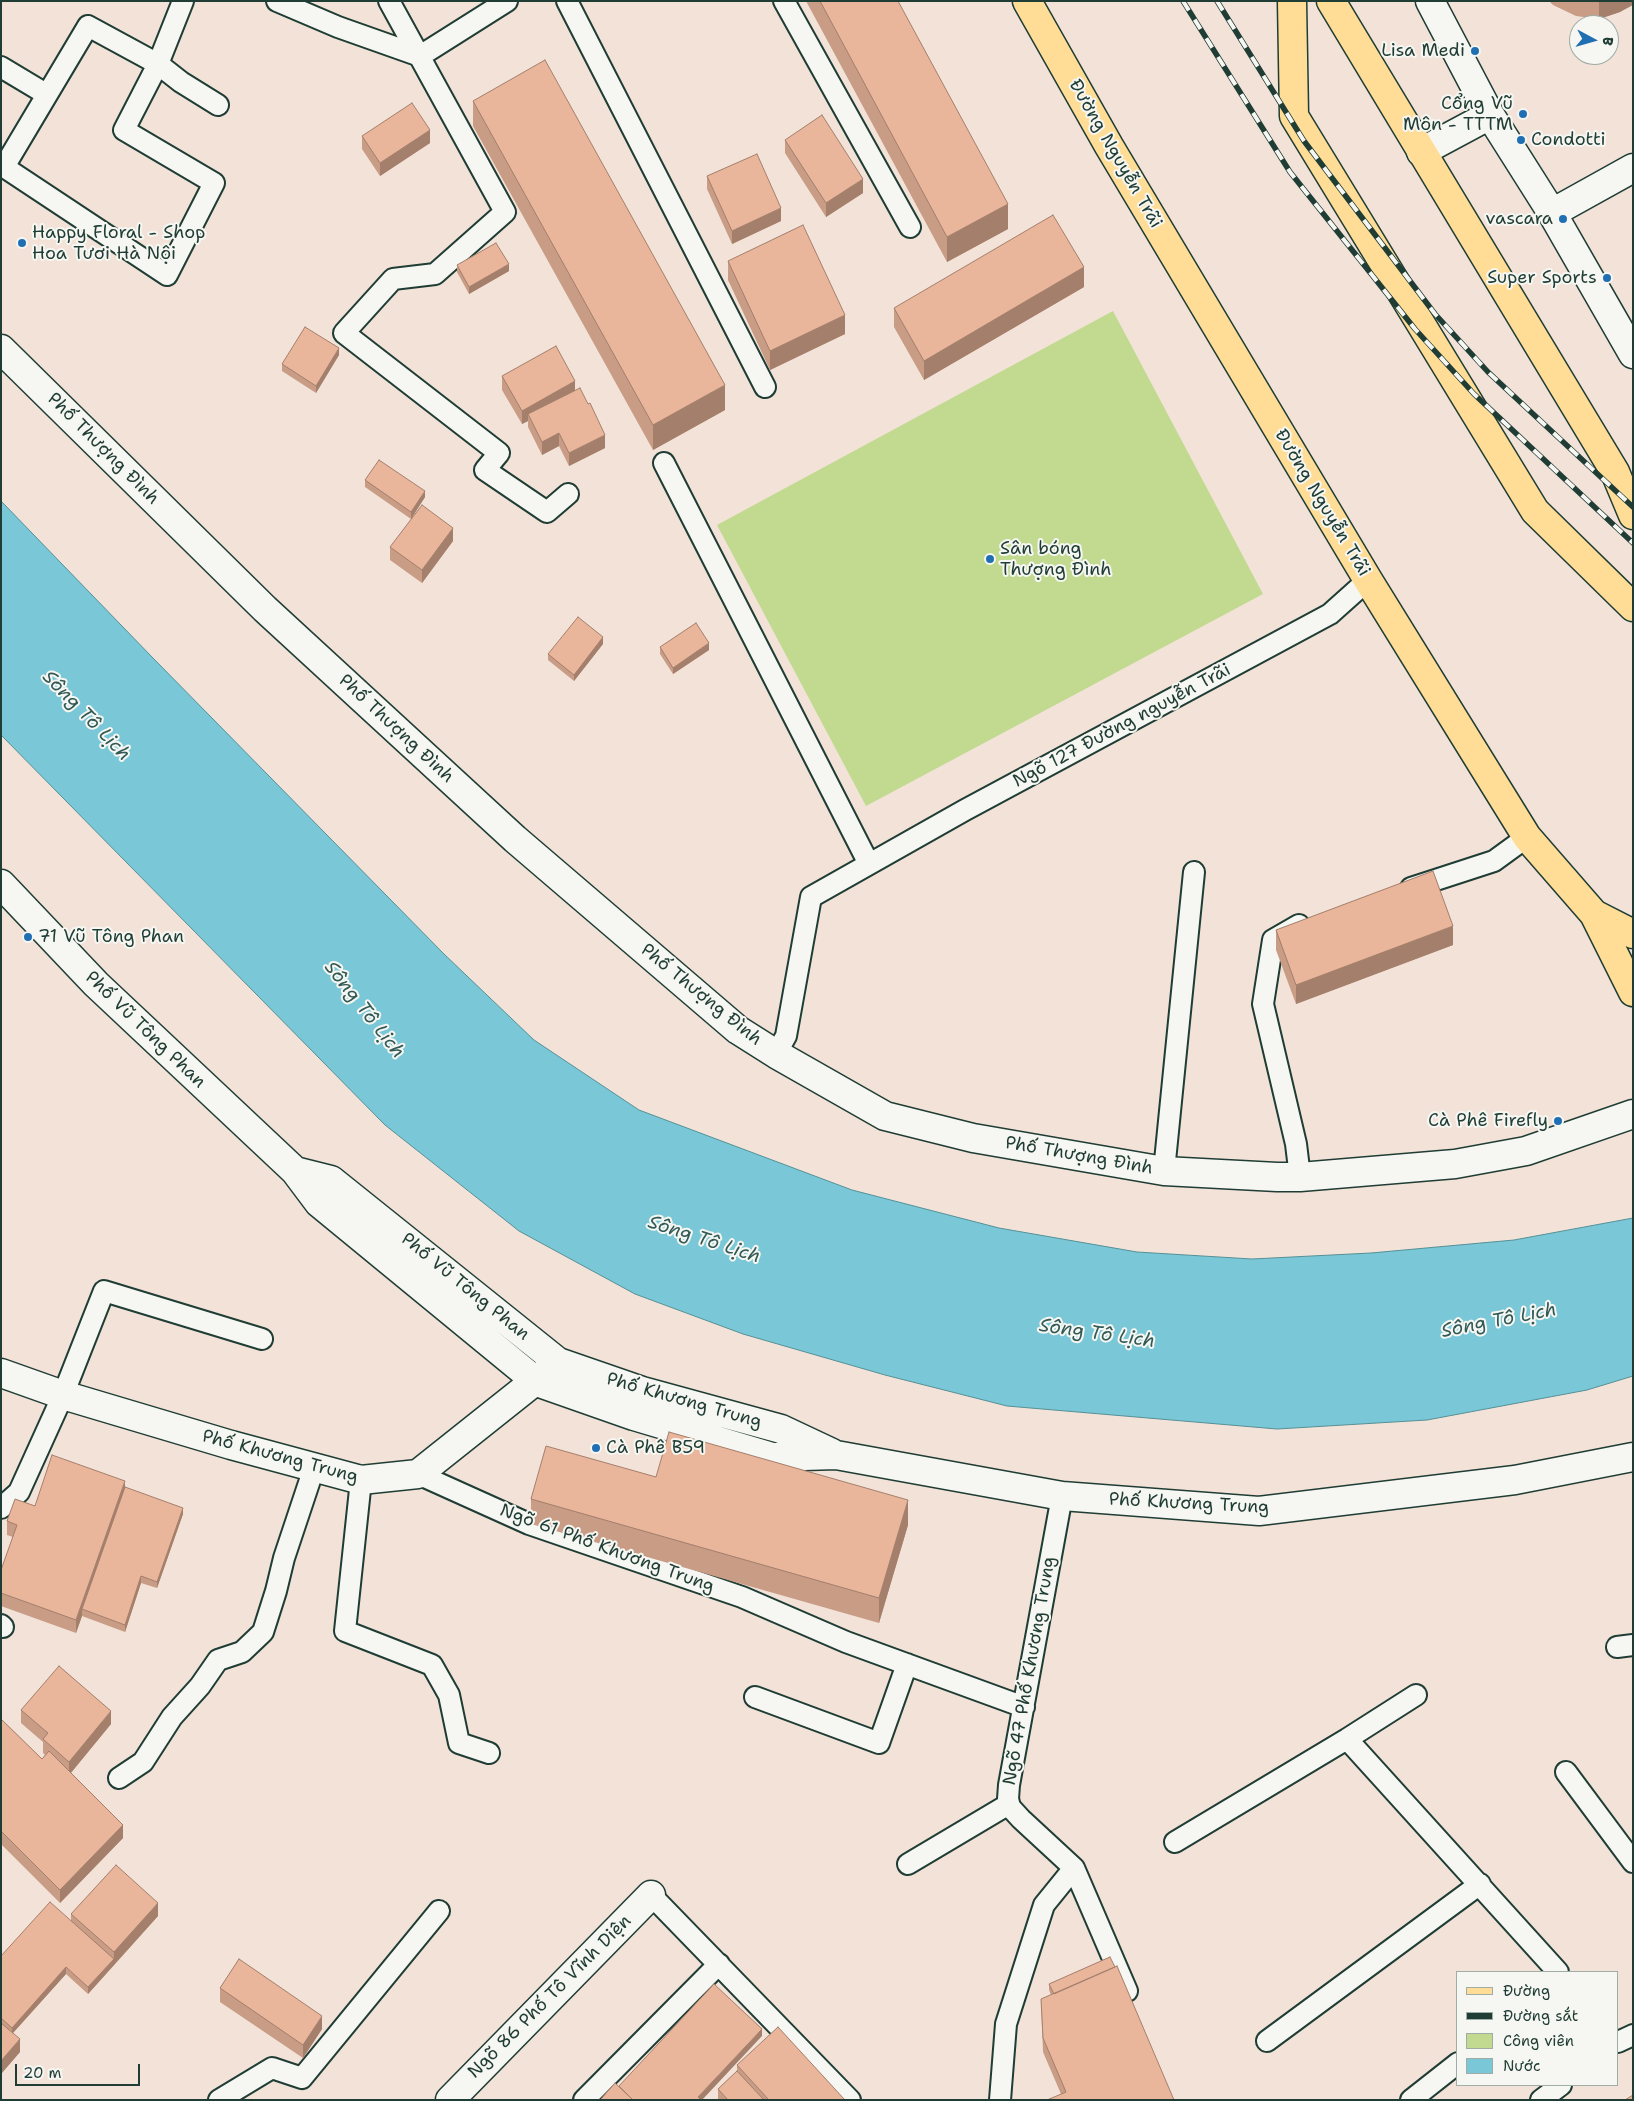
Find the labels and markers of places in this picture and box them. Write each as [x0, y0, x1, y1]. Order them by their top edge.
place label: Lisa Medi [1381, 40, 1465, 62]
marker: Lisa Medi [1469, 45, 1481, 57]
place label: Cổng Vũ Môn - TTTM [1403, 93, 1513, 136]
marker: Cổng Vũ Môn - TTTM [1517, 108, 1529, 120]
place label: Condotti [1531, 129, 1606, 151]
marker: Condotti [1515, 134, 1527, 146]
place label: vascara [1486, 208, 1553, 230]
marker: vascara [1557, 213, 1569, 225]
place label: Happy Floral - Shop Hoa Tươi Hà Nội [32, 222, 205, 264]
marker: Happy Floral - Shop Hoa Tươi Hà Nội [16, 237, 28, 249]
place label: Super Sports [1487, 267, 1597, 289]
marker: Super Sports [1601, 272, 1613, 284]
place label: Sân bóng Thượng Đình [1000, 538, 1111, 580]
marker: Sân bóng Thượng Đình [984, 553, 996, 565]
place label: 71 Vũ Tông Phan [38, 926, 184, 948]
marker: 71 Vũ Tông Phan [22, 931, 34, 943]
place label: Cà Phê Firefly [1428, 1110, 1548, 1132]
marker: Cà Phê Firefly [1552, 1115, 1564, 1127]
place label: Cà Phê B59 [606, 1437, 705, 1459]
marker: Cà Phê B59 [590, 1442, 602, 1454]

